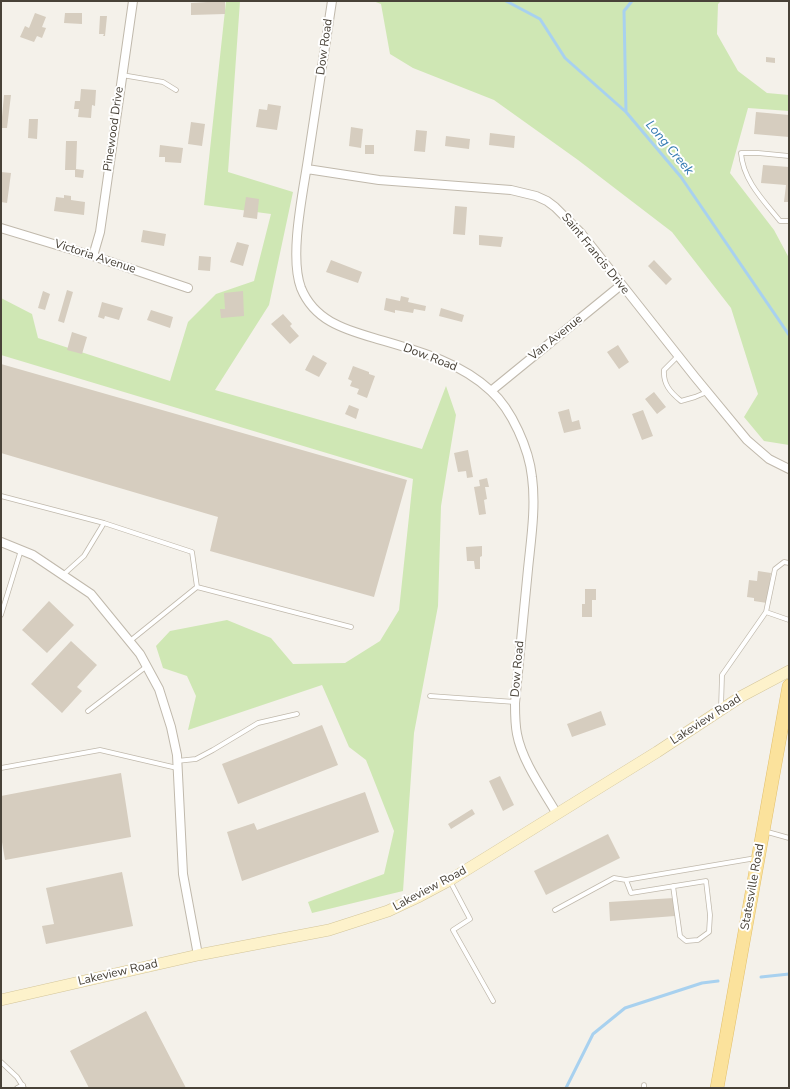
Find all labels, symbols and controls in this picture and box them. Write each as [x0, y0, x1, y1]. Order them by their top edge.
street label: Dow Road [314, 18, 336, 76]
street label: Pinewood Drive [101, 86, 127, 172]
water label: Long Creek [642, 118, 696, 178]
street label: Saint Francis Drive [558, 211, 632, 297]
street label: Victoria Avenue [52, 237, 138, 277]
street label: Van Avenue [526, 312, 586, 364]
street label: Dow Road [401, 341, 459, 375]
street label: Dow Road [508, 640, 528, 698]
street label: Lakeview Road [668, 692, 744, 748]
street label: Statesville Road [738, 843, 768, 931]
street label: Lakeview Road [391, 864, 469, 914]
street label: Lakeview Road [77, 957, 159, 989]

